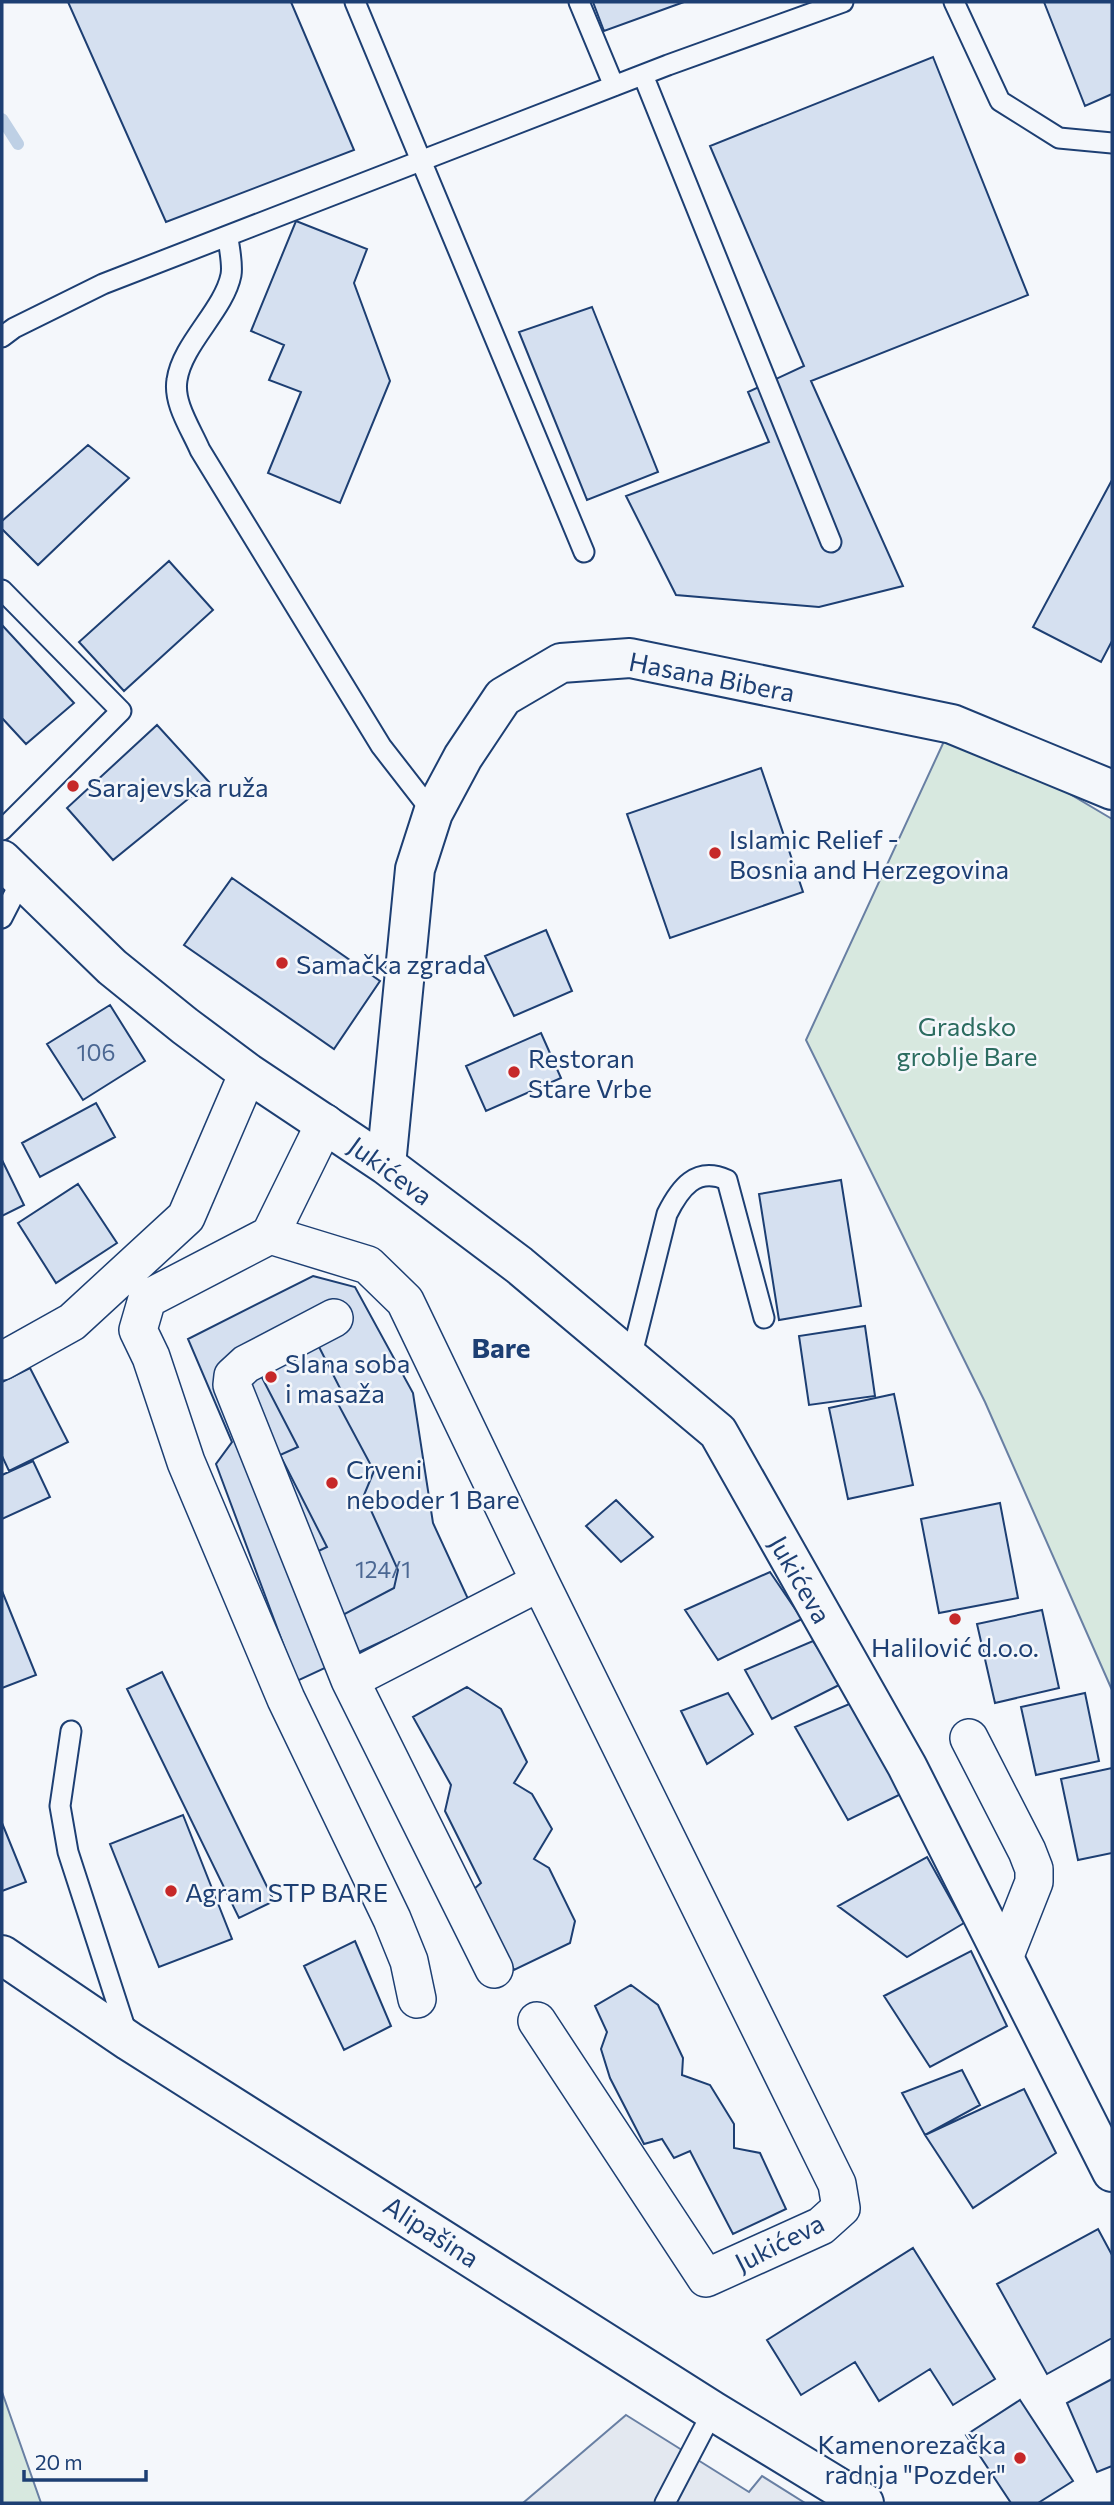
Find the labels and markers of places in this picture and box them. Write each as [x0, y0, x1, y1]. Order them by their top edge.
place label: Sarajevska ruža [87, 771, 269, 802]
marker: Sarajevska ruža [65, 778, 81, 794]
place label: Islamic Relief - Bosnia and Herzegovina [729, 823, 1009, 884]
marker: Islamic Relief - Bosnia and Herzegovina [707, 845, 723, 861]
place label: Samačka zgrada [296, 948, 486, 979]
marker: Samačka zgrada [274, 955, 290, 971]
place label: Restoran Stare Vrbe [528, 1042, 652, 1103]
marker: Restoran Stare Vrbe [506, 1064, 522, 1080]
place label: Slana soba i masaža [285, 1347, 410, 1408]
marker: Slana soba i masaža [263, 1369, 279, 1385]
place label: Crveni neboder 1 Bare [346, 1453, 520, 1514]
marker: Crveni neboder 1 Bare [324, 1475, 340, 1491]
marker: Halilović d.o.o. [947, 1611, 963, 1627]
place label: Halilović d.o.o. [871, 1631, 1039, 1662]
place label: Agram STP BARE [185, 1876, 388, 1907]
marker: Agram STP BARE [163, 1883, 179, 1899]
place label: Kamenorezačka radnja "Pozder" [817, 2428, 1006, 2489]
marker: Kamenorezačka radnja "Pozder" [1012, 2450, 1028, 2466]

